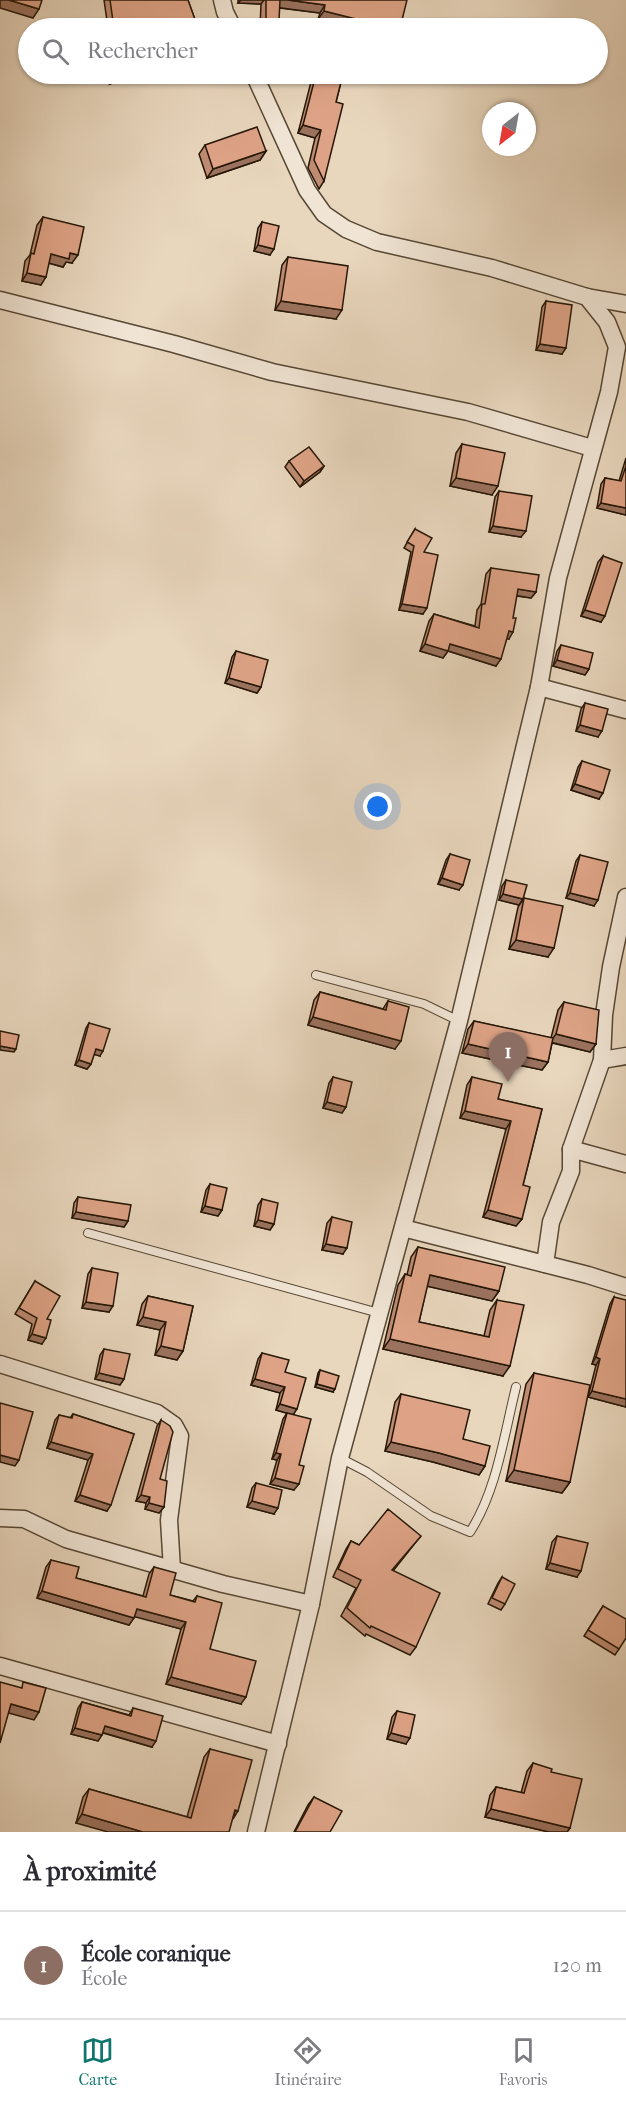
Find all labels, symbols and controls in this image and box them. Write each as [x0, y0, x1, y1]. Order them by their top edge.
search box [18, 18, 608, 84]
icon: search [39, 35, 72, 68]
text: Rechercher [87, 38, 198, 64]
north arrow [482, 102, 536, 156]
your location [363, 792, 392, 821]
pin: 1 [488, 1032, 528, 1082]
text: À proximité [24, 1856, 156, 1887]
text: École coranique [81, 1941, 231, 1967]
text: 1 [40, 1954, 47, 1977]
text: 120 m [553, 1954, 602, 1977]
text: École [81, 1967, 127, 1990]
tab: Carte [79, 2034, 117, 2089]
tab: Itinéraire [274, 2034, 342, 2089]
tab: Favoris [499, 2034, 547, 2089]

